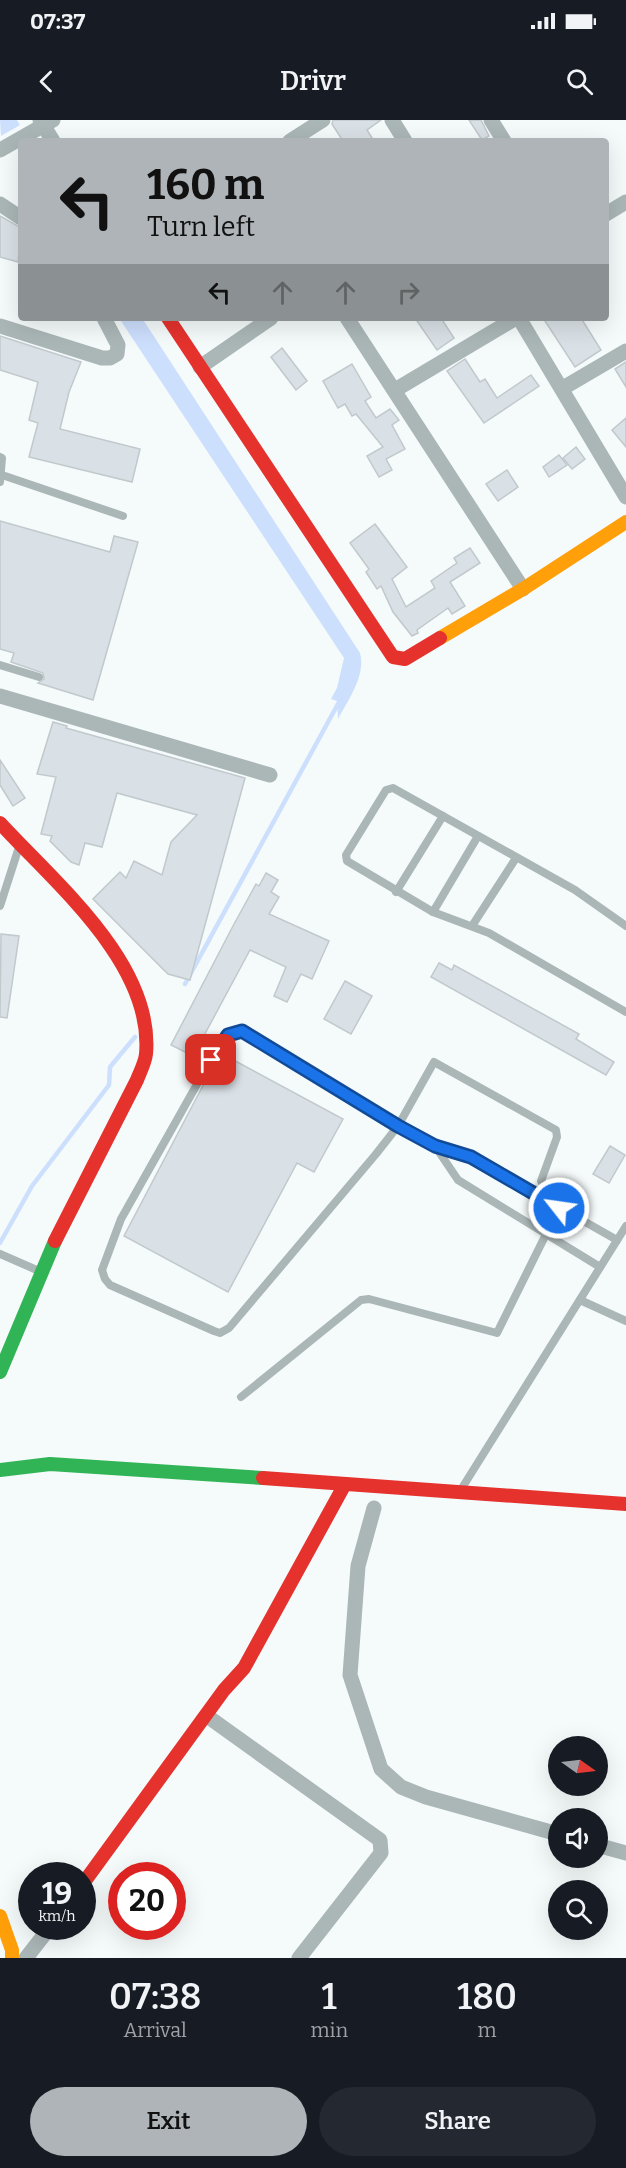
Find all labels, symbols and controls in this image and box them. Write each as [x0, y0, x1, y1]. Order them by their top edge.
text: 07:37 [30, 8, 85, 35]
icon: back [30, 65, 63, 98]
text: Drivr [280, 65, 346, 97]
icon: search [563, 65, 596, 98]
text: 160 m [147, 160, 264, 210]
icon: left [48, 162, 126, 240]
text: Turn left [147, 211, 255, 243]
icon: left [203, 276, 236, 309]
icon: ahead [266, 276, 299, 309]
icon: ahead [329, 276, 362, 309]
icon: right [392, 276, 425, 309]
pin [185, 1034, 236, 1085]
icon: arrive [194, 1043, 227, 1076]
position arrow [527, 1176, 591, 1240]
north arrow [548, 1736, 608, 1796]
map controls [548, 1736, 608, 1940]
button: sound [548, 1808, 608, 1868]
speed limit sign: 20 [108, 1862, 186, 1940]
text: 19 [42, 1876, 72, 1912]
button: search [548, 1880, 608, 1940]
text: km/h [38, 1907, 76, 1925]
text: 07:38 [109, 1975, 201, 2019]
text: 1 [322, 1975, 337, 2019]
text: 180 [457, 1975, 517, 2019]
text: Arrival [124, 2018, 187, 2042]
text: min [310, 2018, 348, 2042]
text: m [477, 2018, 497, 2042]
button: Exit [30, 2087, 307, 2156]
button: Share [319, 2087, 596, 2156]

